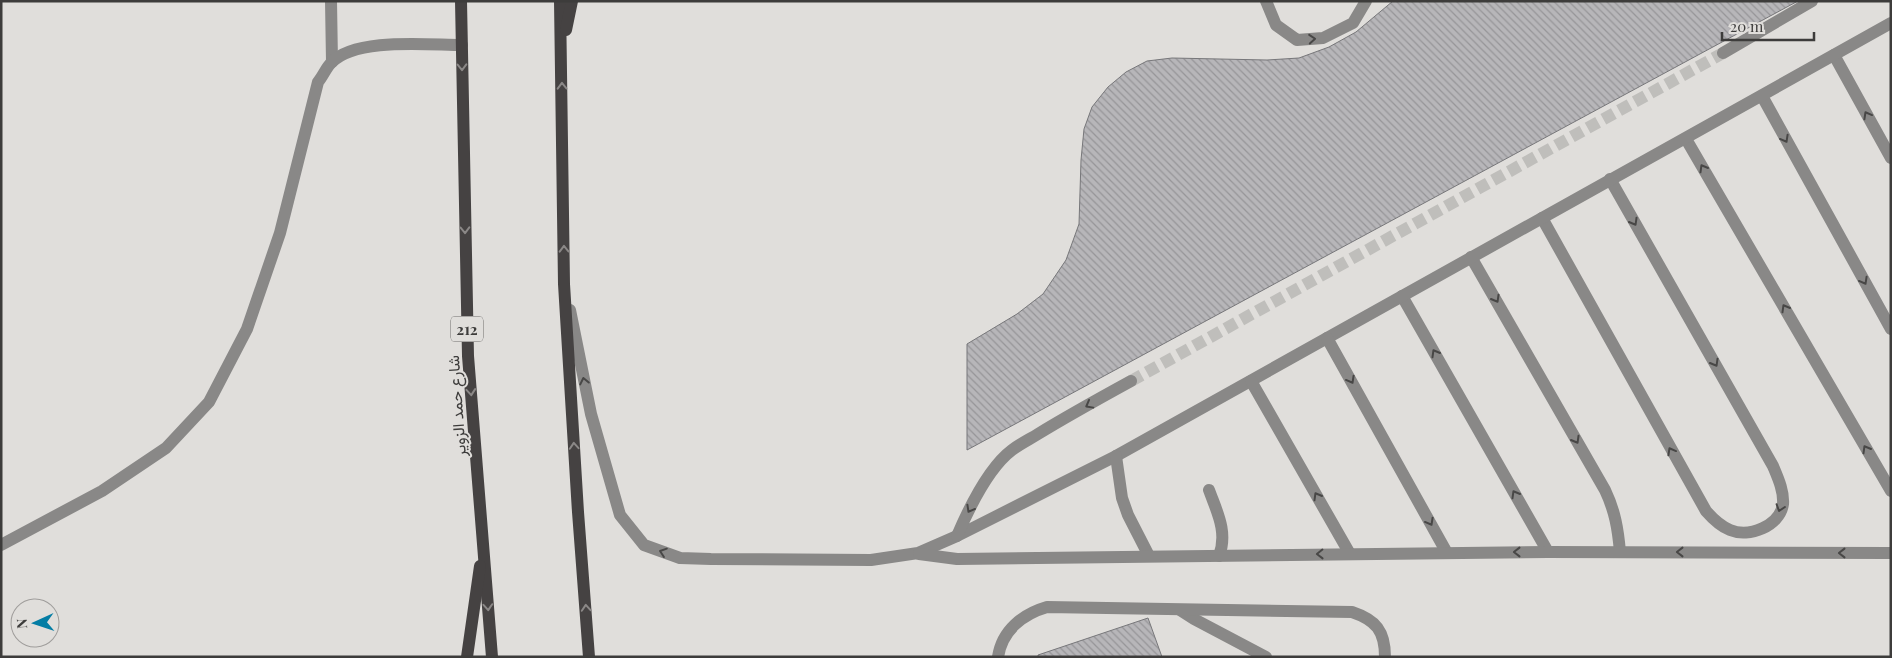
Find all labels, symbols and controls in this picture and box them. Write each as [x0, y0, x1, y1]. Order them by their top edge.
scale bar [1722, 10, 1814, 42]
text: 20 m [1730, 16, 1764, 36]
one-way arrow [1308, 33, 1316, 44]
one-way arrow [457, 64, 467, 72]
one-way arrow [557, 82, 567, 90]
one-way arrow [1863, 112, 1873, 121]
one-way arrow [1779, 133, 1789, 142]
one-way arrow [1699, 164, 1709, 173]
one-way arrow [1628, 216, 1638, 225]
one-way arrow [460, 226, 470, 234]
one-way arrow [559, 245, 569, 252]
one-way arrow [1858, 275, 1868, 284]
one-way arrow [1489, 294, 1499, 303]
one-way arrow [1781, 305, 1791, 314]
road number: 212 [451, 316, 483, 342]
one-way arrow [1431, 350, 1441, 359]
street label: شارع حمد الزوير [442, 354, 472, 458]
one-way arrow [1708, 358, 1718, 367]
one-way arrow [1345, 375, 1355, 384]
one-way arrow [579, 376, 590, 385]
one-way arrow [465, 389, 476, 397]
one-way arrow [1085, 398, 1094, 408]
one-way arrow [1570, 435, 1580, 444]
one-way arrow [569, 442, 580, 450]
one-way arrow [1863, 445, 1873, 454]
one-way arrow [1668, 447, 1678, 456]
one-way arrow [1512, 491, 1522, 500]
one-way arrow [1313, 493, 1323, 502]
one-way arrow [1776, 503, 1786, 512]
one-way arrow [966, 504, 976, 513]
one-way arrow [1424, 517, 1434, 526]
one-way arrow [1513, 547, 1520, 557]
one-way arrow [1675, 547, 1683, 557]
one-way arrow [659, 548, 668, 558]
one-way arrow [1838, 548, 1846, 558]
one-way arrow [1315, 549, 1323, 559]
north arrow [10, 598, 60, 648]
one-way arrow [483, 603, 494, 611]
one-way arrow [580, 604, 591, 612]
text: N [12, 618, 31, 629]

